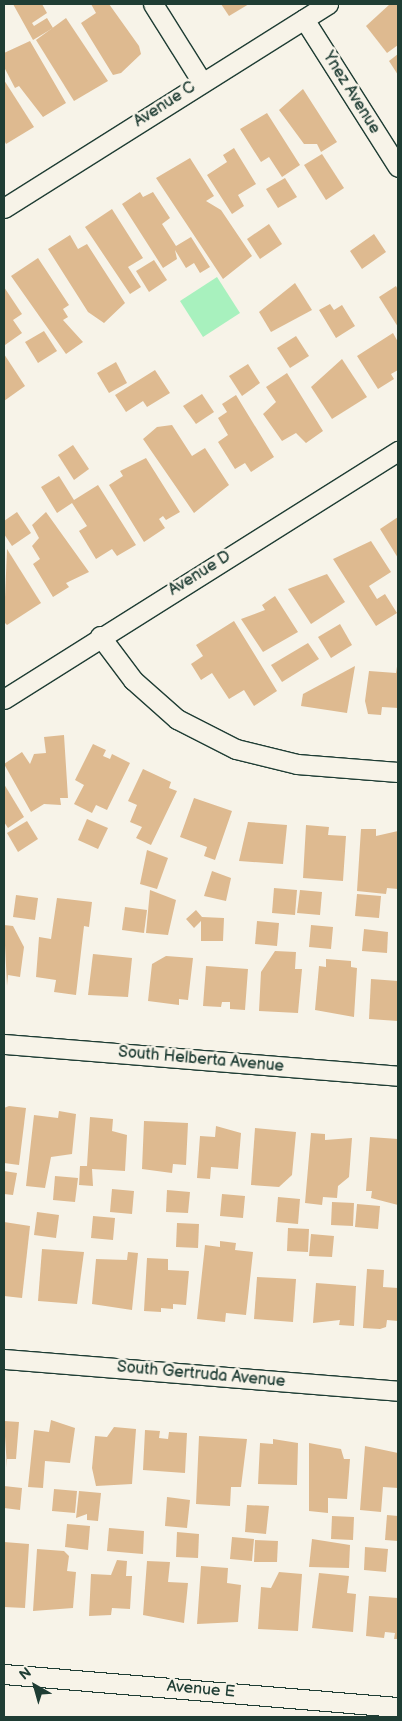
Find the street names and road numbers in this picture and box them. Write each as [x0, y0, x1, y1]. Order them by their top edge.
street label: Ynez Avenue [318, 48, 384, 138]
street label: Avenue C [131, 78, 199, 132]
street label: Avenue D [165, 547, 235, 601]
street label: South Helberta Avenue [117, 1043, 285, 1077]
street label: South Gertruda Avenue [116, 1358, 286, 1392]
street label: Avenue E [166, 1677, 236, 1703]

